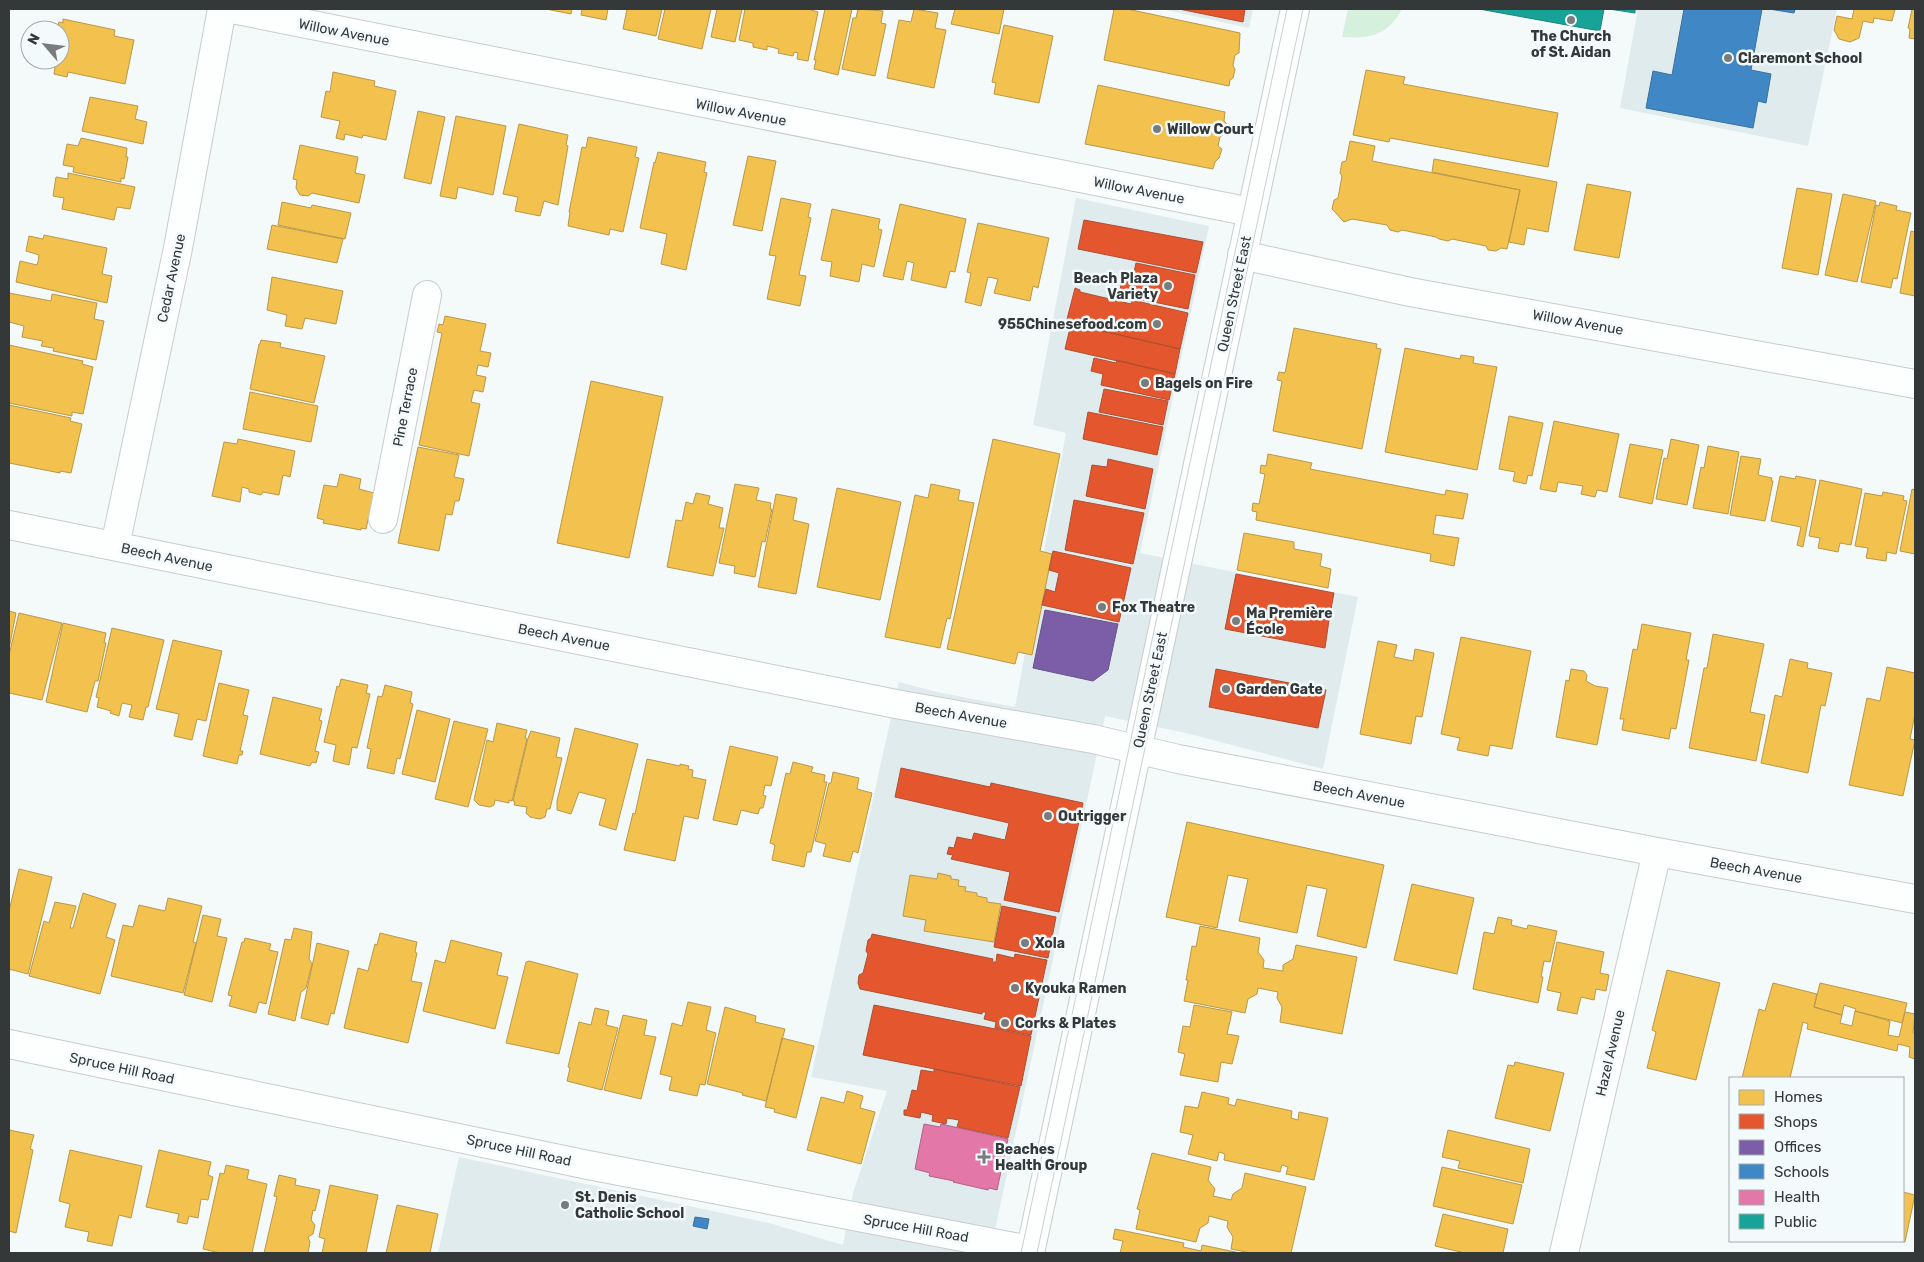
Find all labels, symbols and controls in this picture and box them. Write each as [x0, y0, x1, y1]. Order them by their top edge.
marker: The Church of St. Aidan [1565, 14, 1577, 26]
street label: Willow Avenue [297, 15, 391, 50]
north arrow [20, 20, 70, 70]
place label: The Church of St. Aidan [1531, 28, 1611, 61]
text: N [24, 31, 44, 48]
place label: Claremont School [1738, 50, 1862, 67]
marker: Claremont School [1722, 52, 1734, 64]
street label: Willow Avenue [694, 95, 788, 130]
place label: Willow Court [1167, 121, 1254, 138]
marker: Willow Court [1151, 123, 1163, 135]
street label: Willow Avenue [1092, 173, 1186, 208]
street label: Cedar Avenue [154, 232, 189, 324]
street label: Queen Street East [1214, 234, 1255, 354]
place label: Beach Plaza Variety [1073, 270, 1159, 303]
marker: Beach Plaza Variety [1162, 280, 1174, 292]
street label: Willow Avenue [1531, 306, 1625, 339]
place label: 955Chinesefood.com [998, 316, 1147, 333]
marker: 955Chinesefood.com [1151, 318, 1163, 330]
street label: Pine Terrace [389, 366, 422, 448]
place label: Bagels on Fire [1155, 375, 1253, 392]
marker: Bagels on Fire [1139, 377, 1151, 389]
street label: Beech Avenue [119, 539, 214, 576]
place label: Fox Theatre [1112, 599, 1195, 616]
marker: Fox Theatre [1096, 601, 1108, 613]
place label: Ma Première École [1246, 605, 1333, 638]
marker: Ma Première École [1230, 615, 1242, 627]
street label: Beech Avenue [516, 620, 612, 655]
street label: Queen Street East [1130, 630, 1171, 750]
place label: Garden Gate [1236, 681, 1323, 698]
marker: Garden Gate [1220, 683, 1232, 695]
street label: Beech Avenue [913, 699, 1009, 732]
street label: Beech Avenue [1311, 777, 1407, 812]
place label: Outrigger [1058, 808, 1127, 825]
marker: Outrigger [1042, 810, 1054, 822]
street label: Beech Avenue [1708, 854, 1804, 887]
place label: Xola [1035, 935, 1065, 952]
marker: Xola [1019, 937, 1031, 949]
place label: Kyouka Ramen [1025, 980, 1127, 997]
marker: Kyouka Ramen [1009, 982, 1021, 994]
street label: Hazel Avenue [1592, 1008, 1629, 1098]
place label: Corks & Plates [1015, 1015, 1116, 1032]
marker: Corks & Plates [999, 1017, 1011, 1029]
street label: Spruce Hill Road [68, 1049, 176, 1088]
legend [1729, 1077, 1904, 1242]
text: Homes [1774, 1088, 1823, 1106]
text: Shops [1774, 1113, 1818, 1131]
street label: Spruce Hill Road [465, 1131, 573, 1170]
text: Offices [1774, 1138, 1822, 1156]
place label: Beaches Health Group [995, 1141, 1088, 1174]
marker: Beaches Health Group [977, 1150, 991, 1164]
text: Schools [1774, 1163, 1830, 1181]
text: Health [1774, 1188, 1820, 1206]
place label: St. Denis Catholic School [575, 1189, 684, 1222]
marker: St. Denis Catholic School [559, 1199, 571, 1211]
street label: Spruce Hill Road [862, 1211, 970, 1246]
text: Public [1774, 1213, 1817, 1231]

